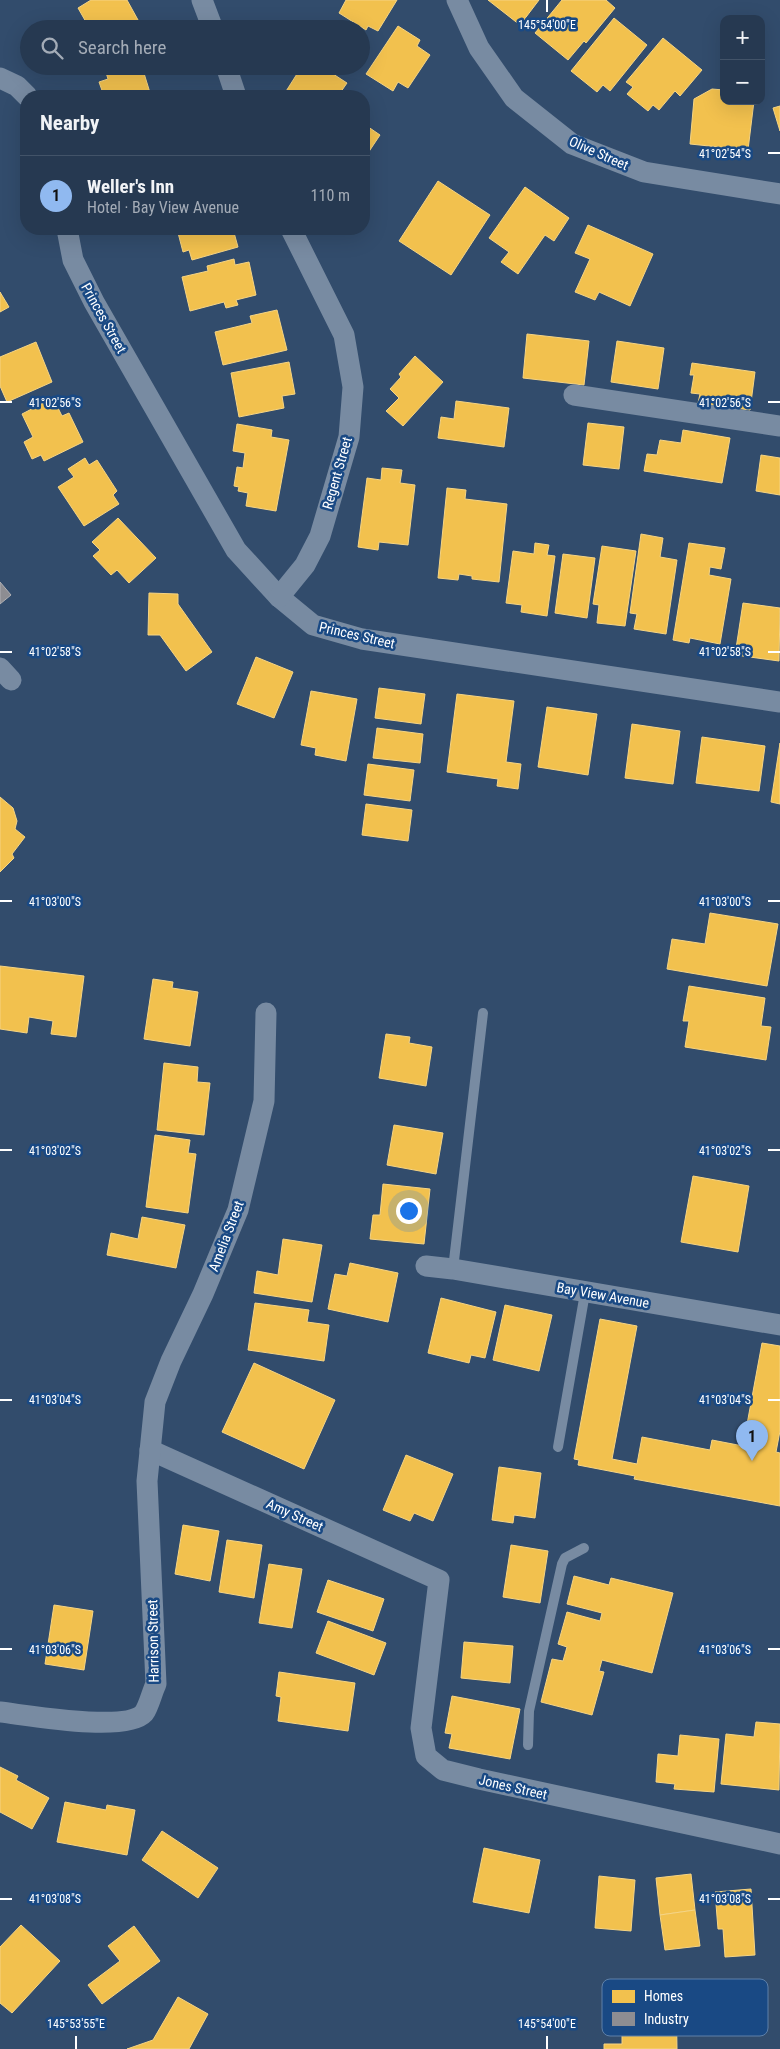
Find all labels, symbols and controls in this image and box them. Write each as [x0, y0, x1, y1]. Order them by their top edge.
map controls [720, 15, 765, 105]
button: + [720, 15, 765, 60]
text: 145°54'00"E [518, 18, 576, 32]
search box [20, 20, 370, 75]
icon: search [38, 34, 66, 62]
text: Search here [78, 36, 166, 59]
button: − [720, 60, 765, 105]
text: Nearby [40, 111, 99, 135]
street label: Olive Street [567, 133, 631, 173]
text: 41°02'54"S [699, 147, 751, 161]
text: Weller's Inn [87, 175, 174, 198]
text: 1 [52, 186, 60, 205]
text: 110 m [311, 186, 350, 205]
text: Hotel · Bay View Avenue [87, 198, 239, 217]
street label: Princes Street [78, 280, 130, 356]
text: 41°02'56"S [29, 396, 81, 410]
text: 41°02'56"S [699, 396, 751, 410]
street label: Regent Street [319, 435, 355, 511]
street label: Princes Street [317, 618, 397, 652]
text: 41°02'58"S [29, 645, 81, 659]
text: 41°02'58"S [699, 645, 751, 659]
text: 41°03'00"S [29, 895, 81, 909]
text: 41°03'00"S [699, 895, 751, 909]
text: 41°03'02"S [29, 1144, 81, 1158]
text: 41°03'02"S [699, 1144, 751, 1158]
street label: Amelia Street [205, 1198, 247, 1274]
your location [396, 1198, 422, 1224]
street label: Bay View Avenue [556, 1279, 651, 1311]
text: 41°03'04"S [29, 1393, 81, 1407]
text: 41°03'04"S [699, 1393, 751, 1407]
pin: 1 [736, 1420, 768, 1461]
street label: Amy Street [264, 1495, 326, 1535]
street label: Harrison Street [144, 1599, 162, 1683]
text: 41°03'06"S [29, 1643, 81, 1657]
text: 41°03'06"S [699, 1643, 751, 1657]
street label: Jones Street [477, 1771, 549, 1803]
text: 41°03'08"S [29, 1892, 81, 1906]
text: 41°03'08"S [699, 1892, 751, 1906]
legend [602, 1979, 768, 2036]
text: Homes [644, 1988, 683, 2004]
text: Industry [644, 2011, 689, 2027]
text: 145°53'55"E [47, 2017, 105, 2031]
text: 145°54'00"E [518, 2017, 576, 2031]

